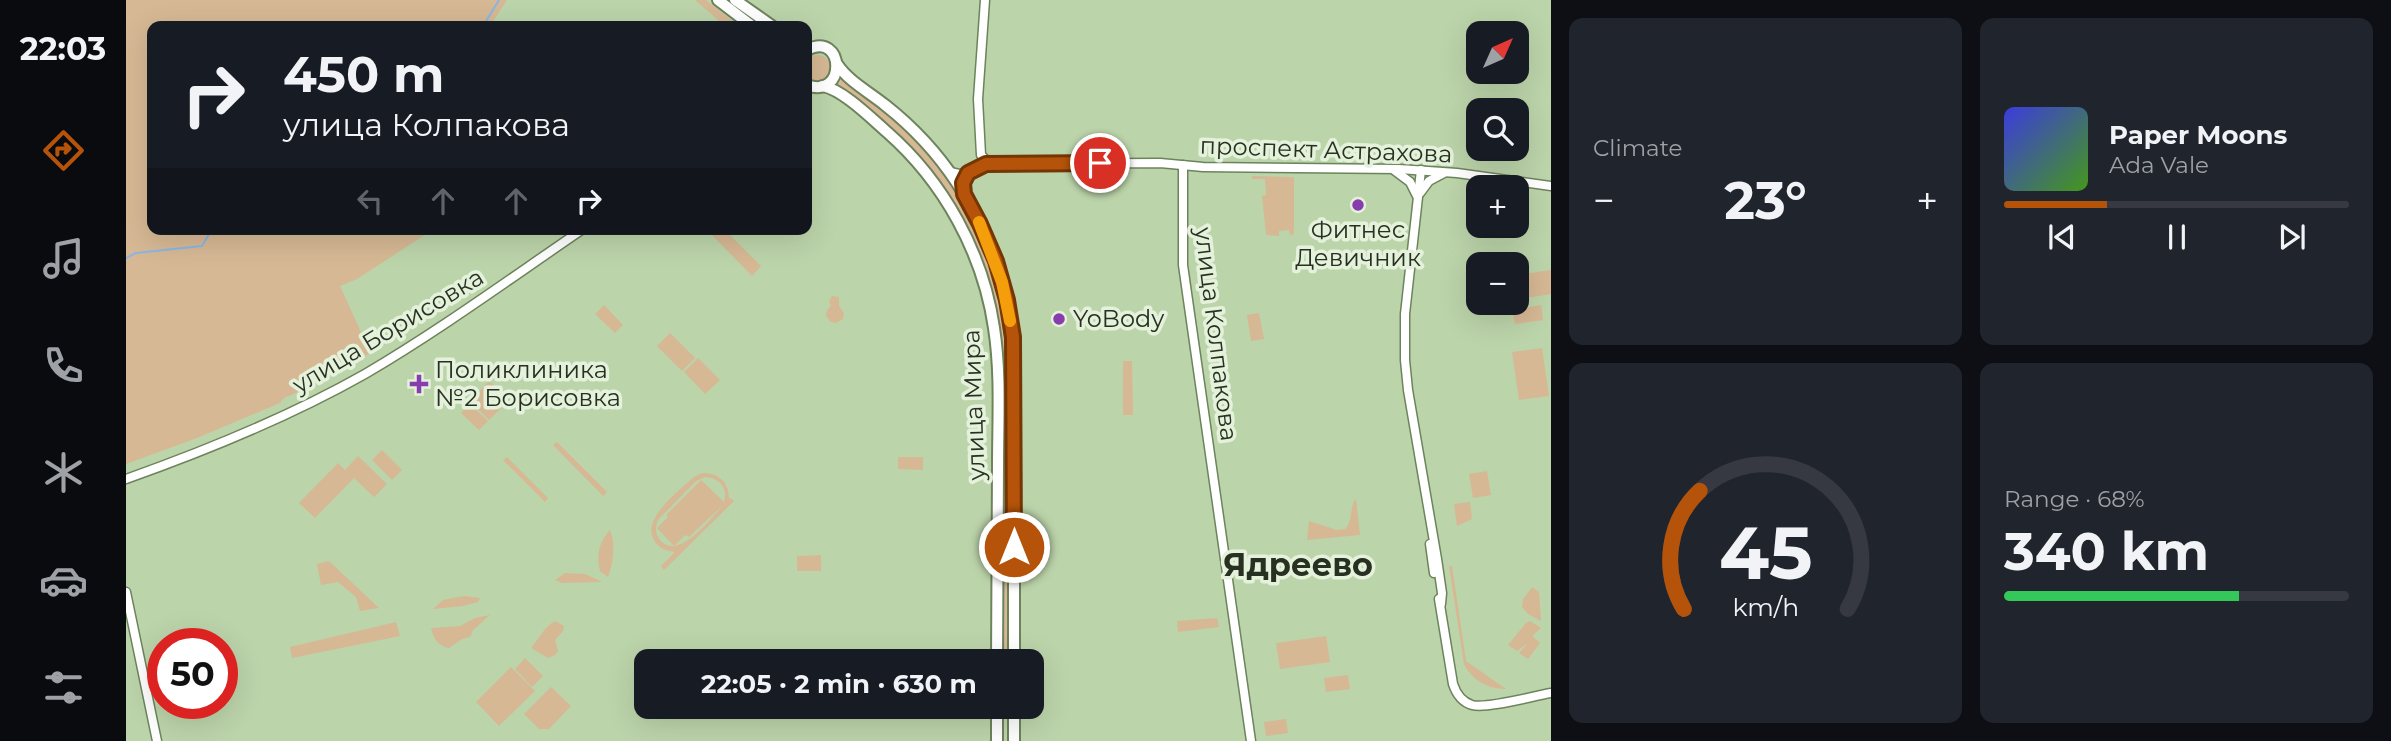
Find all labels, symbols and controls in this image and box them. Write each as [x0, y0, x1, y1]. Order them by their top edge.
north arrow [1466, 21, 1530, 84]
map controls [1466, 21, 1529, 315]
text: 22:03 [20, 29, 106, 68]
text: 450 m [283, 45, 444, 104]
icon: right [168, 49, 259, 140]
button: search [1466, 98, 1529, 161]
text: улица Колпакова [283, 105, 570, 144]
text: Paper Moons [2109, 119, 2287, 151]
icon: directions [39, 126, 88, 175]
street label: проспект Астрахова [1199, 131, 1453, 168]
pin [1070, 133, 1130, 193]
text: Climate [1593, 134, 1682, 162]
icon: arrive [1081, 144, 1119, 182]
text: Ada Vale [2109, 151, 2209, 179]
text: 23° [1724, 169, 1807, 232]
button: + [1466, 175, 1529, 238]
text: − [1593, 177, 1615, 224]
text: + [1916, 177, 1938, 224]
icon: left [351, 182, 389, 220]
icon: ahead [424, 182, 462, 220]
icon: ahead [497, 182, 535, 220]
icon: right [570, 182, 608, 220]
marker: Фитнес Девичник [1350, 197, 1366, 213]
place label: Фитнес Девичник [1295, 215, 1421, 272]
icon: previous [2043, 218, 2081, 256]
icon: pause [2158, 218, 2196, 256]
icon: next [2273, 218, 2311, 256]
street label: улица Колпакова [1189, 224, 1244, 443]
icon: music [39, 234, 88, 283]
button: − [1466, 252, 1529, 315]
street label: улица Борисовка [286, 262, 489, 400]
place label: YoBody [1073, 304, 1164, 333]
marker: YoBody [1051, 311, 1067, 327]
street label: улица Мира [956, 329, 991, 482]
icon: phone [39, 341, 88, 390]
place label: Поликлиника №2 Борисовка [435, 355, 621, 412]
marker: Поликлиника №2 Борисовка [409, 374, 429, 394]
icon: climate [39, 448, 88, 497]
text: Range · 68% [2004, 485, 2145, 513]
text: 45 [1719, 509, 1812, 597]
position arrow [977, 510, 1051, 584]
text: 340 km [2004, 520, 2209, 583]
district label: Ядреево [1223, 545, 1373, 584]
icon: car [39, 556, 88, 605]
text: km/h [1732, 592, 1799, 622]
speed limit sign: 50 [147, 628, 238, 719]
icon: filters [39, 663, 88, 712]
text: 22:05 · 2 min · 630 m [701, 668, 977, 700]

